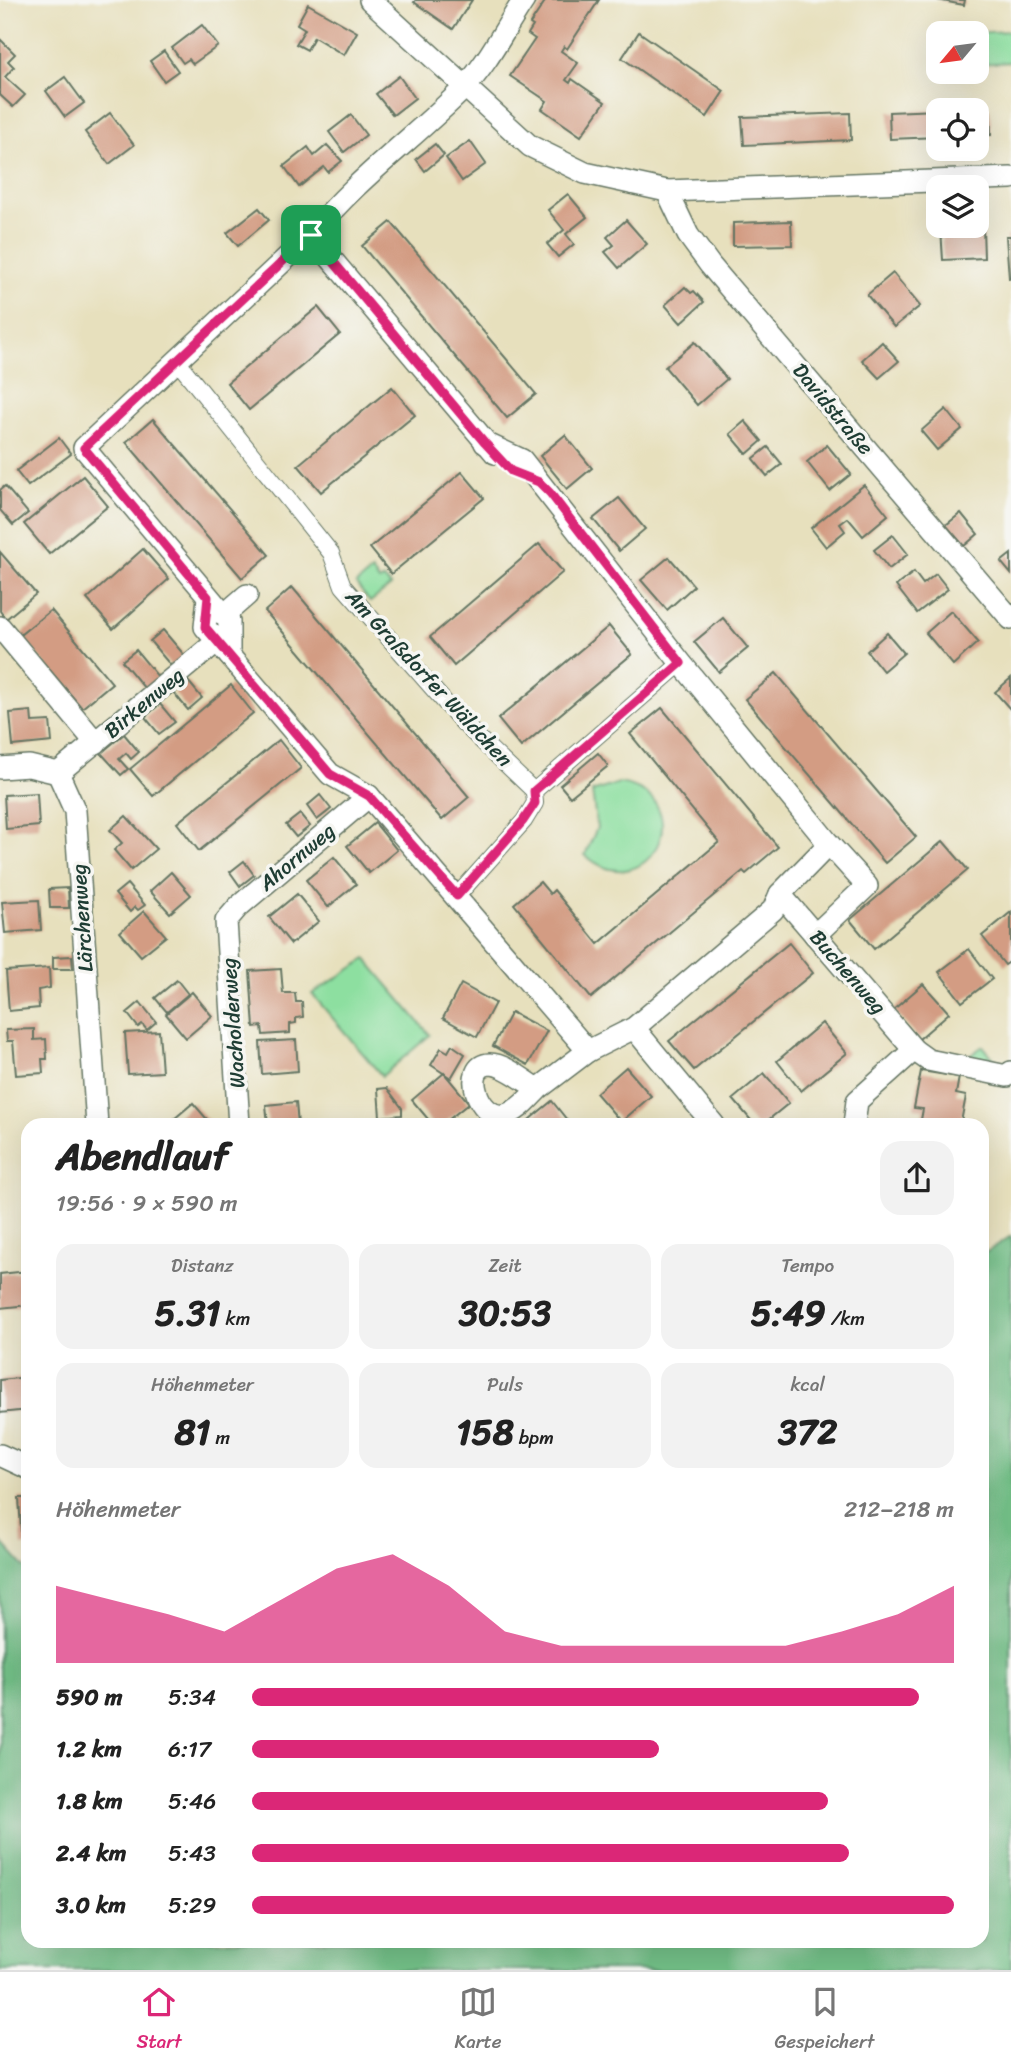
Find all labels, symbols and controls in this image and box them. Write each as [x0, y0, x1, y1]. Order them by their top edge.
north arrow [926, 21, 989, 84]
map controls [926, 21, 989, 238]
button: locate [926, 98, 989, 161]
button: layers [926, 175, 989, 238]
pin [281, 205, 341, 265]
icon: arrive [292, 216, 330, 254]
street label: Davidstraße [782, 354, 884, 464]
street label: Am Graßdorfer Wäldchen [335, 579, 522, 776]
street label: Birkenweg [95, 657, 193, 748]
street label: Ahornweg [249, 813, 345, 902]
street label: Lärchenweg [59, 863, 105, 973]
street label: Buchenweg [800, 921, 897, 1024]
street label: Wacholderweg [209, 956, 257, 1089]
text: Abendlauf [56, 1123, 229, 1190]
button: share [880, 1141, 954, 1215]
text: 19:56 · 9 × 590 m [56, 1183, 237, 1224]
text: Distanz [171, 1249, 234, 1282]
text: Zeit [488, 1249, 522, 1282]
text: Tempo [781, 1249, 834, 1282]
text: 5.31 [154, 1282, 221, 1344]
text: 30:53 [459, 1282, 551, 1344]
text: 5:49 [750, 1282, 826, 1344]
text: km [221, 1302, 250, 1335]
text: /km [826, 1302, 865, 1335]
text: Höhenmeter [151, 1368, 254, 1401]
text: Puls [487, 1368, 523, 1401]
text: kcal [790, 1368, 825, 1401]
text: 81 [174, 1401, 211, 1463]
text: 158 [456, 1401, 514, 1463]
text: 372 [778, 1401, 837, 1463]
text: m [211, 1421, 230, 1454]
text: bpm [514, 1421, 554, 1454]
text: Höhenmeter [56, 1489, 180, 1530]
text: 212–218 m [844, 1489, 954, 1530]
text: 590 m [56, 1677, 122, 1718]
text: 5:34 [168, 1677, 216, 1718]
text: 1.2 km [56, 1729, 122, 1770]
text: 6:17 [168, 1729, 211, 1770]
text: 1.8 km [56, 1781, 123, 1822]
text: 5:46 [168, 1781, 216, 1822]
text: 2.4 km [56, 1833, 126, 1874]
text: 5:43 [168, 1833, 216, 1874]
text: 3.0 km [56, 1885, 126, 1926]
text: 5:29 [168, 1885, 216, 1926]
tab: Start [136, 1983, 182, 2058]
tab: Karte [455, 1983, 502, 2058]
tab: Gespeichert [774, 1983, 875, 2058]

